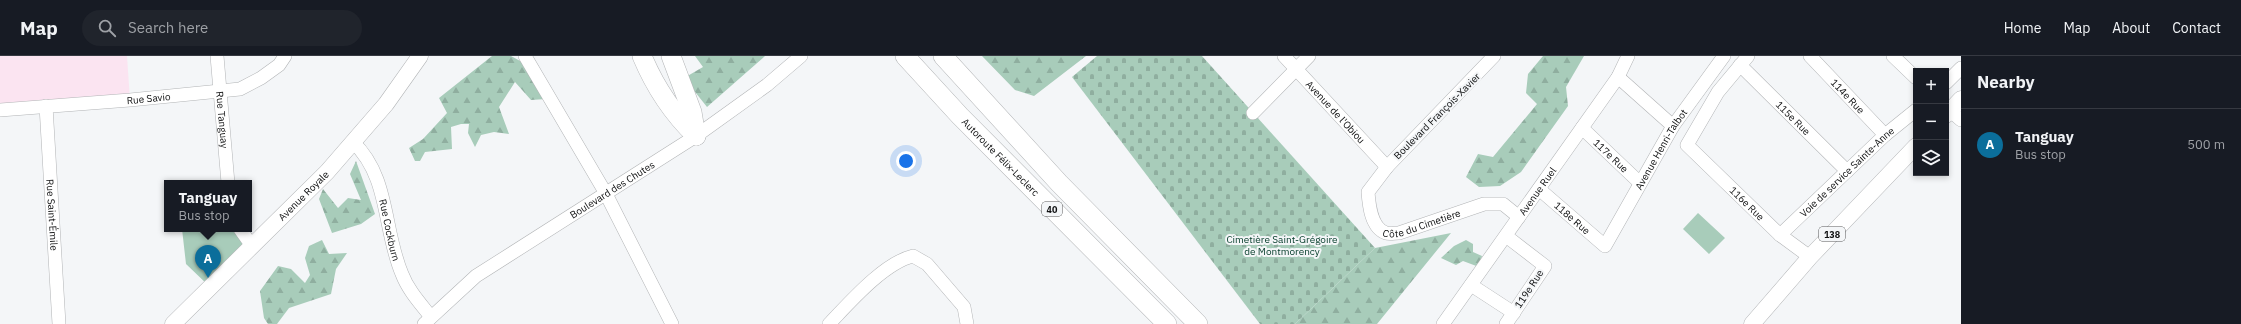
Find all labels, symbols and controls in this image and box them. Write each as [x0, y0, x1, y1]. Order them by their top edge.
search box [82, 10, 362, 46]
text: Map [20, 16, 58, 40]
icon: search [96, 17, 118, 39]
text: Search here [128, 18, 208, 37]
text: Home [2004, 19, 2041, 37]
text: Map [2063, 19, 2090, 37]
text: About [2112, 19, 2150, 37]
text: Contact [2172, 19, 2221, 37]
map controls [1913, 68, 1949, 176]
button: + [1913, 68, 1949, 104]
street label: Boulevard François-Xavier [1391, 70, 1483, 162]
text: Nearby [1977, 71, 2035, 93]
street label: 114e Rue [1828, 76, 1868, 116]
street label: Avenue de l'Obiou [1303, 78, 1368, 146]
street label: Rue Savio [126, 89, 171, 107]
street label: Rue Tanguay [214, 91, 231, 149]
street label: 115e Rue [1773, 98, 1814, 138]
button: − [1913, 104, 1949, 140]
street label: Avenue Henri-Talbot [1632, 106, 1690, 192]
street label: Autoroute Félix-Leclerc [959, 115, 1042, 199]
street label: Voie de service Sainte-Anne [1797, 124, 1897, 220]
text: Tanguay [2015, 127, 2074, 146]
street label: 117e Rue [1591, 136, 1632, 176]
text: A [1986, 136, 1994, 153]
text: 500 m [2187, 136, 2225, 153]
button: layers [1913, 140, 1949, 176]
text: Bus stop [2015, 146, 2066, 163]
your location [896, 151, 916, 171]
street label: Boulevard des Chutes [567, 158, 657, 221]
street label: Avenue Ruel [1516, 164, 1559, 218]
street label: Avenue Royale [275, 167, 332, 223]
street label: Rue Saint-Émile [44, 179, 61, 252]
popup [164, 180, 252, 232]
street label: 116e Rue [1727, 183, 1768, 223]
text: Tanguay [179, 188, 237, 207]
street label: Rue Cockburn [377, 198, 403, 262]
street label: 118e Rue [1552, 199, 1593, 237]
road number: 40 [1042, 202, 1062, 216]
street label: Côte du Cimetière [1381, 206, 1463, 240]
text: Bus stop [179, 207, 229, 224]
road number: 138 [1819, 227, 1845, 241]
park label: Cimetière Saint-Grégoire de Montmorency [1226, 233, 1338, 258]
pin: A [195, 245, 221, 278]
street label: 119e Rue [1512, 267, 1547, 311]

